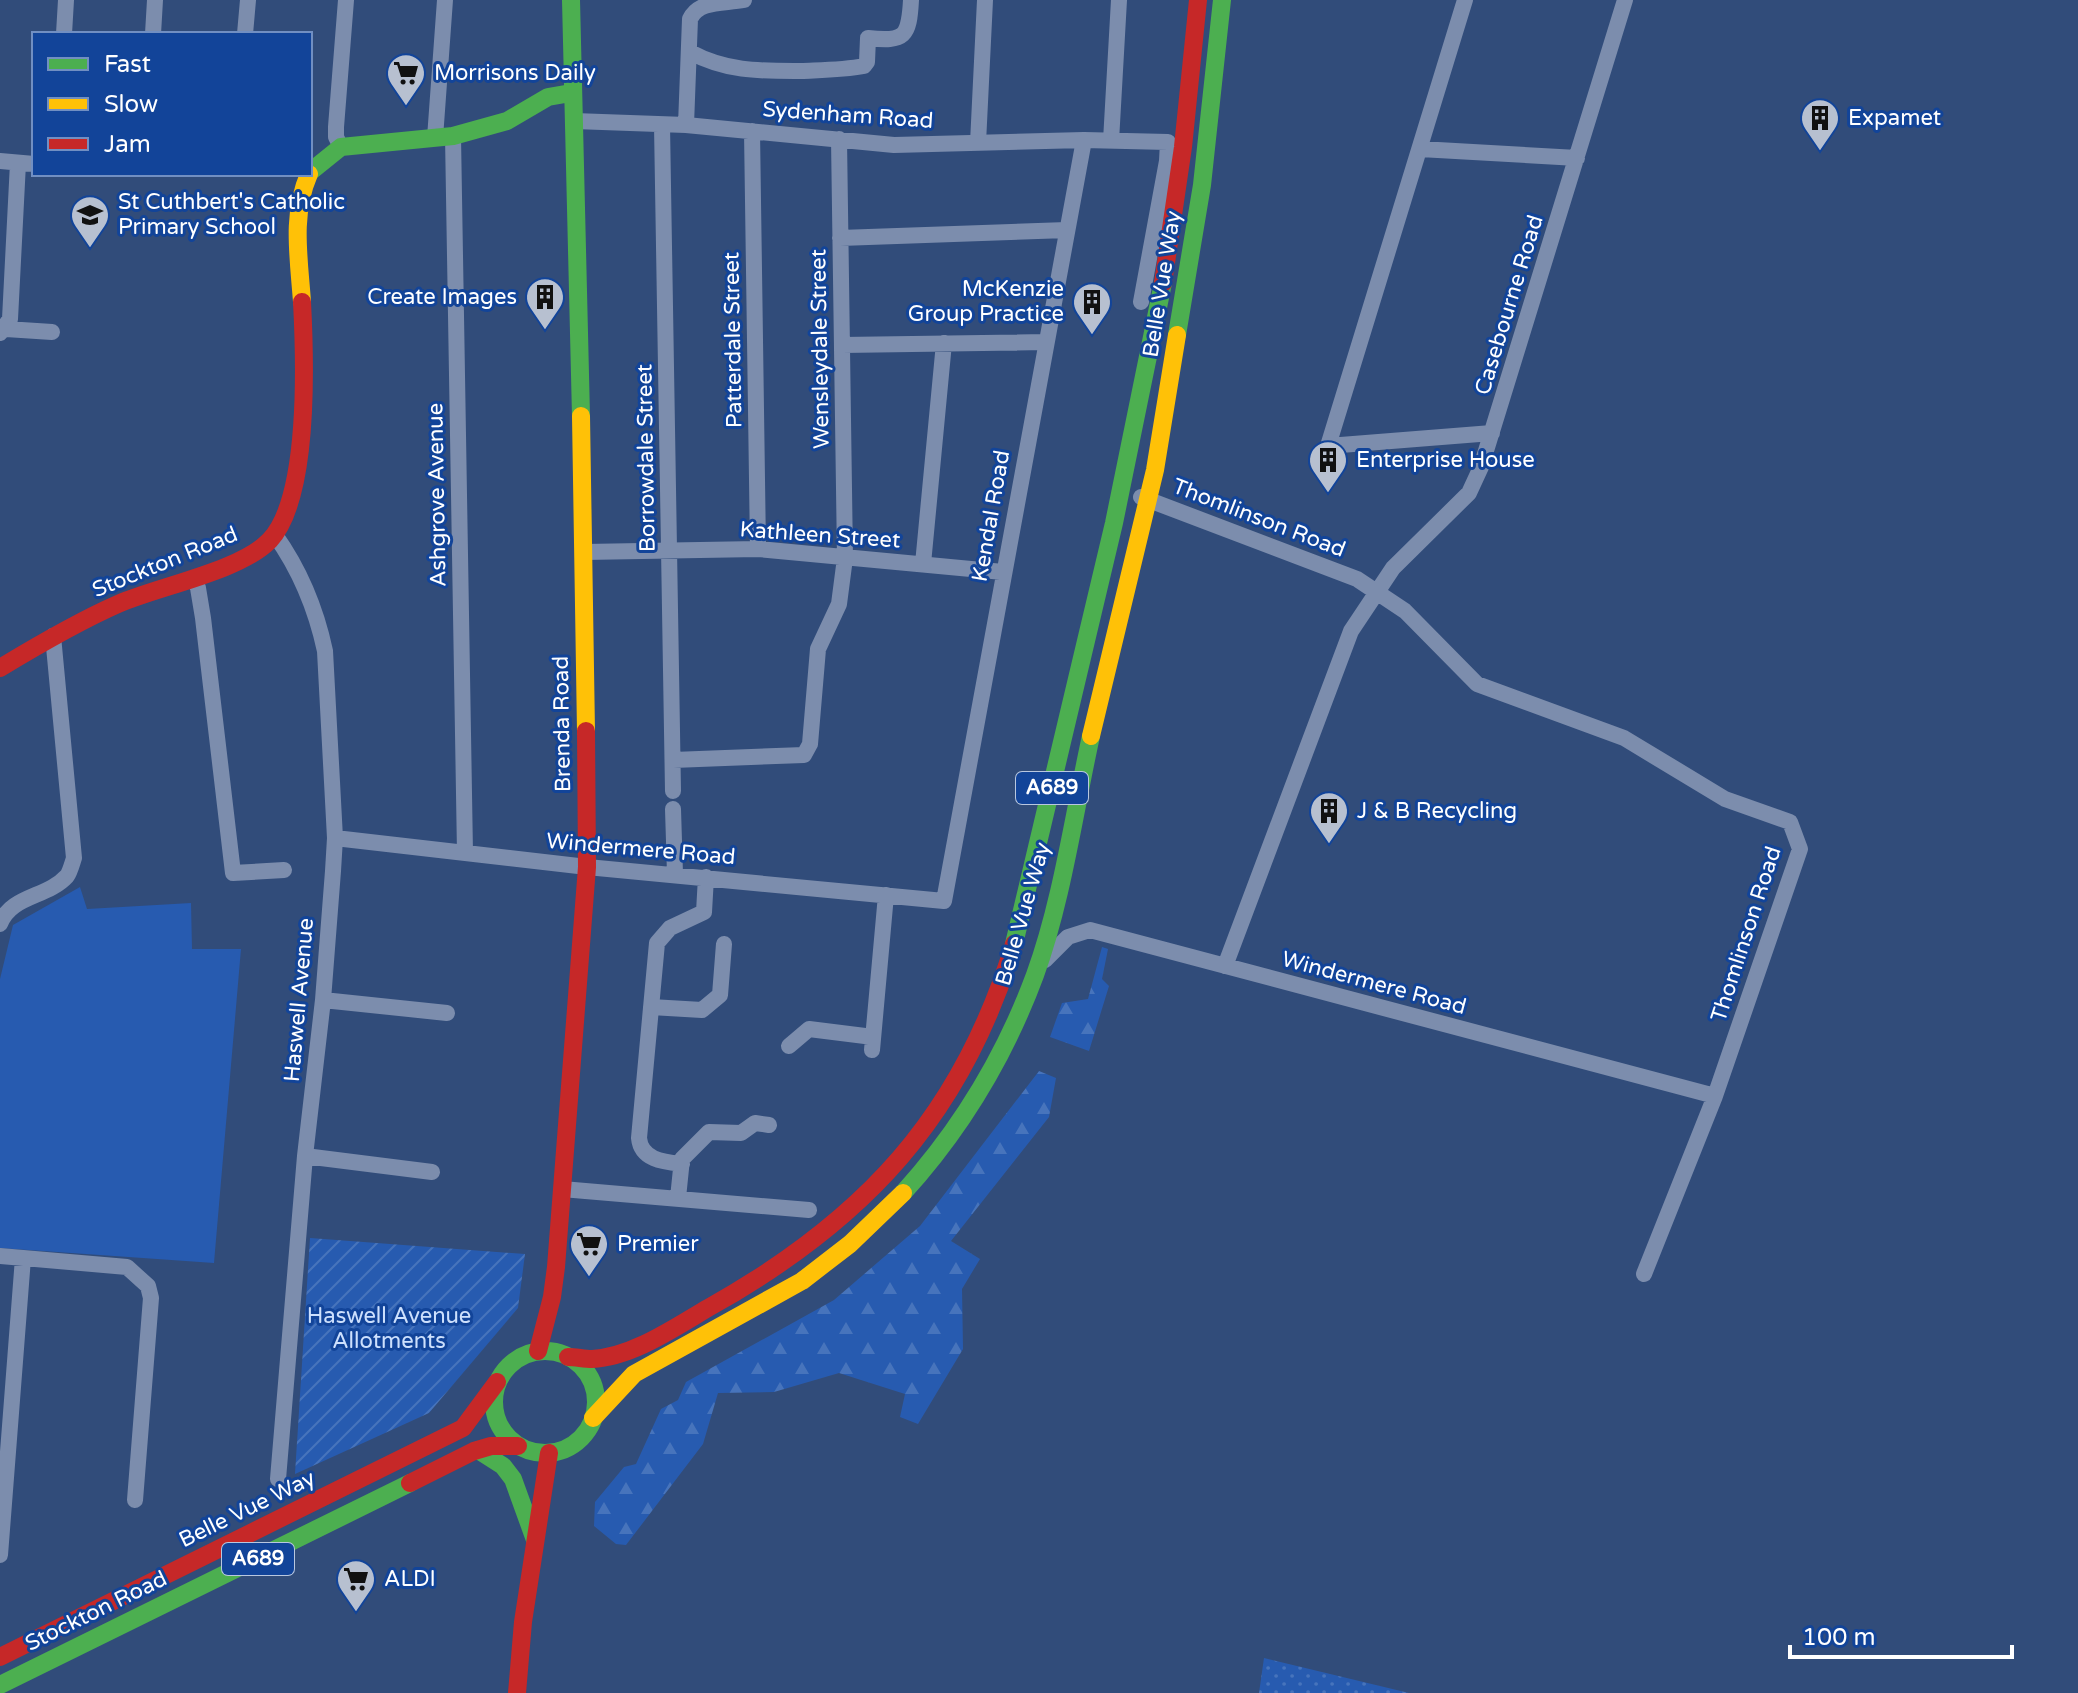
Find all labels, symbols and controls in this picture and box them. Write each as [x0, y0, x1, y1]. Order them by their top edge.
legend [32, 32, 312, 176]
text: Fast [104, 50, 151, 79]
supermarket icon: Morrisons Daily [385, 52, 427, 107]
place label: Morrisons Daily [434, 60, 596, 86]
text: Slow [104, 90, 158, 119]
street label: Sydenham Road [762, 96, 934, 134]
building icon: Expamet [1799, 97, 1841, 152]
place label: Expamet [1848, 105, 1941, 131]
text: Jam [104, 130, 151, 159]
place label: St Cuthbert's Catholic Primary School [118, 189, 345, 240]
school or university icon: St Cuthbert's Catholic Primary School [69, 194, 111, 249]
street label: Belle Vue Way [1138, 209, 1186, 359]
street label: Casebourne Road [1469, 212, 1549, 398]
street label: Wensleydale Street [805, 249, 835, 449]
street label: Patterdale Street [718, 252, 748, 428]
building icon: Create Images [524, 276, 566, 331]
place label: McKenzie Group Practice [908, 276, 1064, 327]
building icon: McKenzie Group Practice [1071, 281, 1113, 336]
place label: Create Images [367, 284, 517, 310]
street label: Borrowdale Street [631, 364, 661, 552]
street label: Ashgrove Avenue [422, 403, 452, 587]
building icon: Enterprise House [1307, 439, 1349, 494]
place label: Enterprise House [1356, 447, 1535, 473]
street label: Kendal Road [967, 448, 1015, 584]
street label: Thomlinson Road [1169, 473, 1349, 563]
street label: Kathleen Street [739, 516, 901, 554]
street label: Stockton Road [89, 521, 241, 603]
street label: Brenda Road [548, 656, 576, 792]
road number: A689 [1016, 772, 1088, 804]
building icon: J & B Recycling [1308, 790, 1350, 845]
place label: J & B Recycling [1357, 798, 1517, 824]
street label: Windermere Road [545, 828, 737, 870]
street label: Belle Vue Way [990, 839, 1056, 989]
street label: Thomlinson Road [1705, 843, 1787, 1025]
street label: Haswell Avenue [279, 917, 319, 1083]
street label: Windermere Road [1279, 946, 1469, 1020]
supermarket icon: Premier [568, 1223, 610, 1278]
place label: Premier [617, 1231, 699, 1257]
park label: Haswell Avenue Allotments [307, 1303, 471, 1354]
street label: Belle Vue Way [175, 1465, 319, 1553]
road number: A689 [222, 1543, 294, 1575]
supermarket icon: ALDI [335, 1558, 377, 1613]
street label: Stockton Road [21, 1565, 171, 1657]
place label: ALDI [384, 1566, 436, 1592]
scale bar [1790, 1609, 2012, 1659]
text: 100 m [1802, 1623, 1876, 1652]

